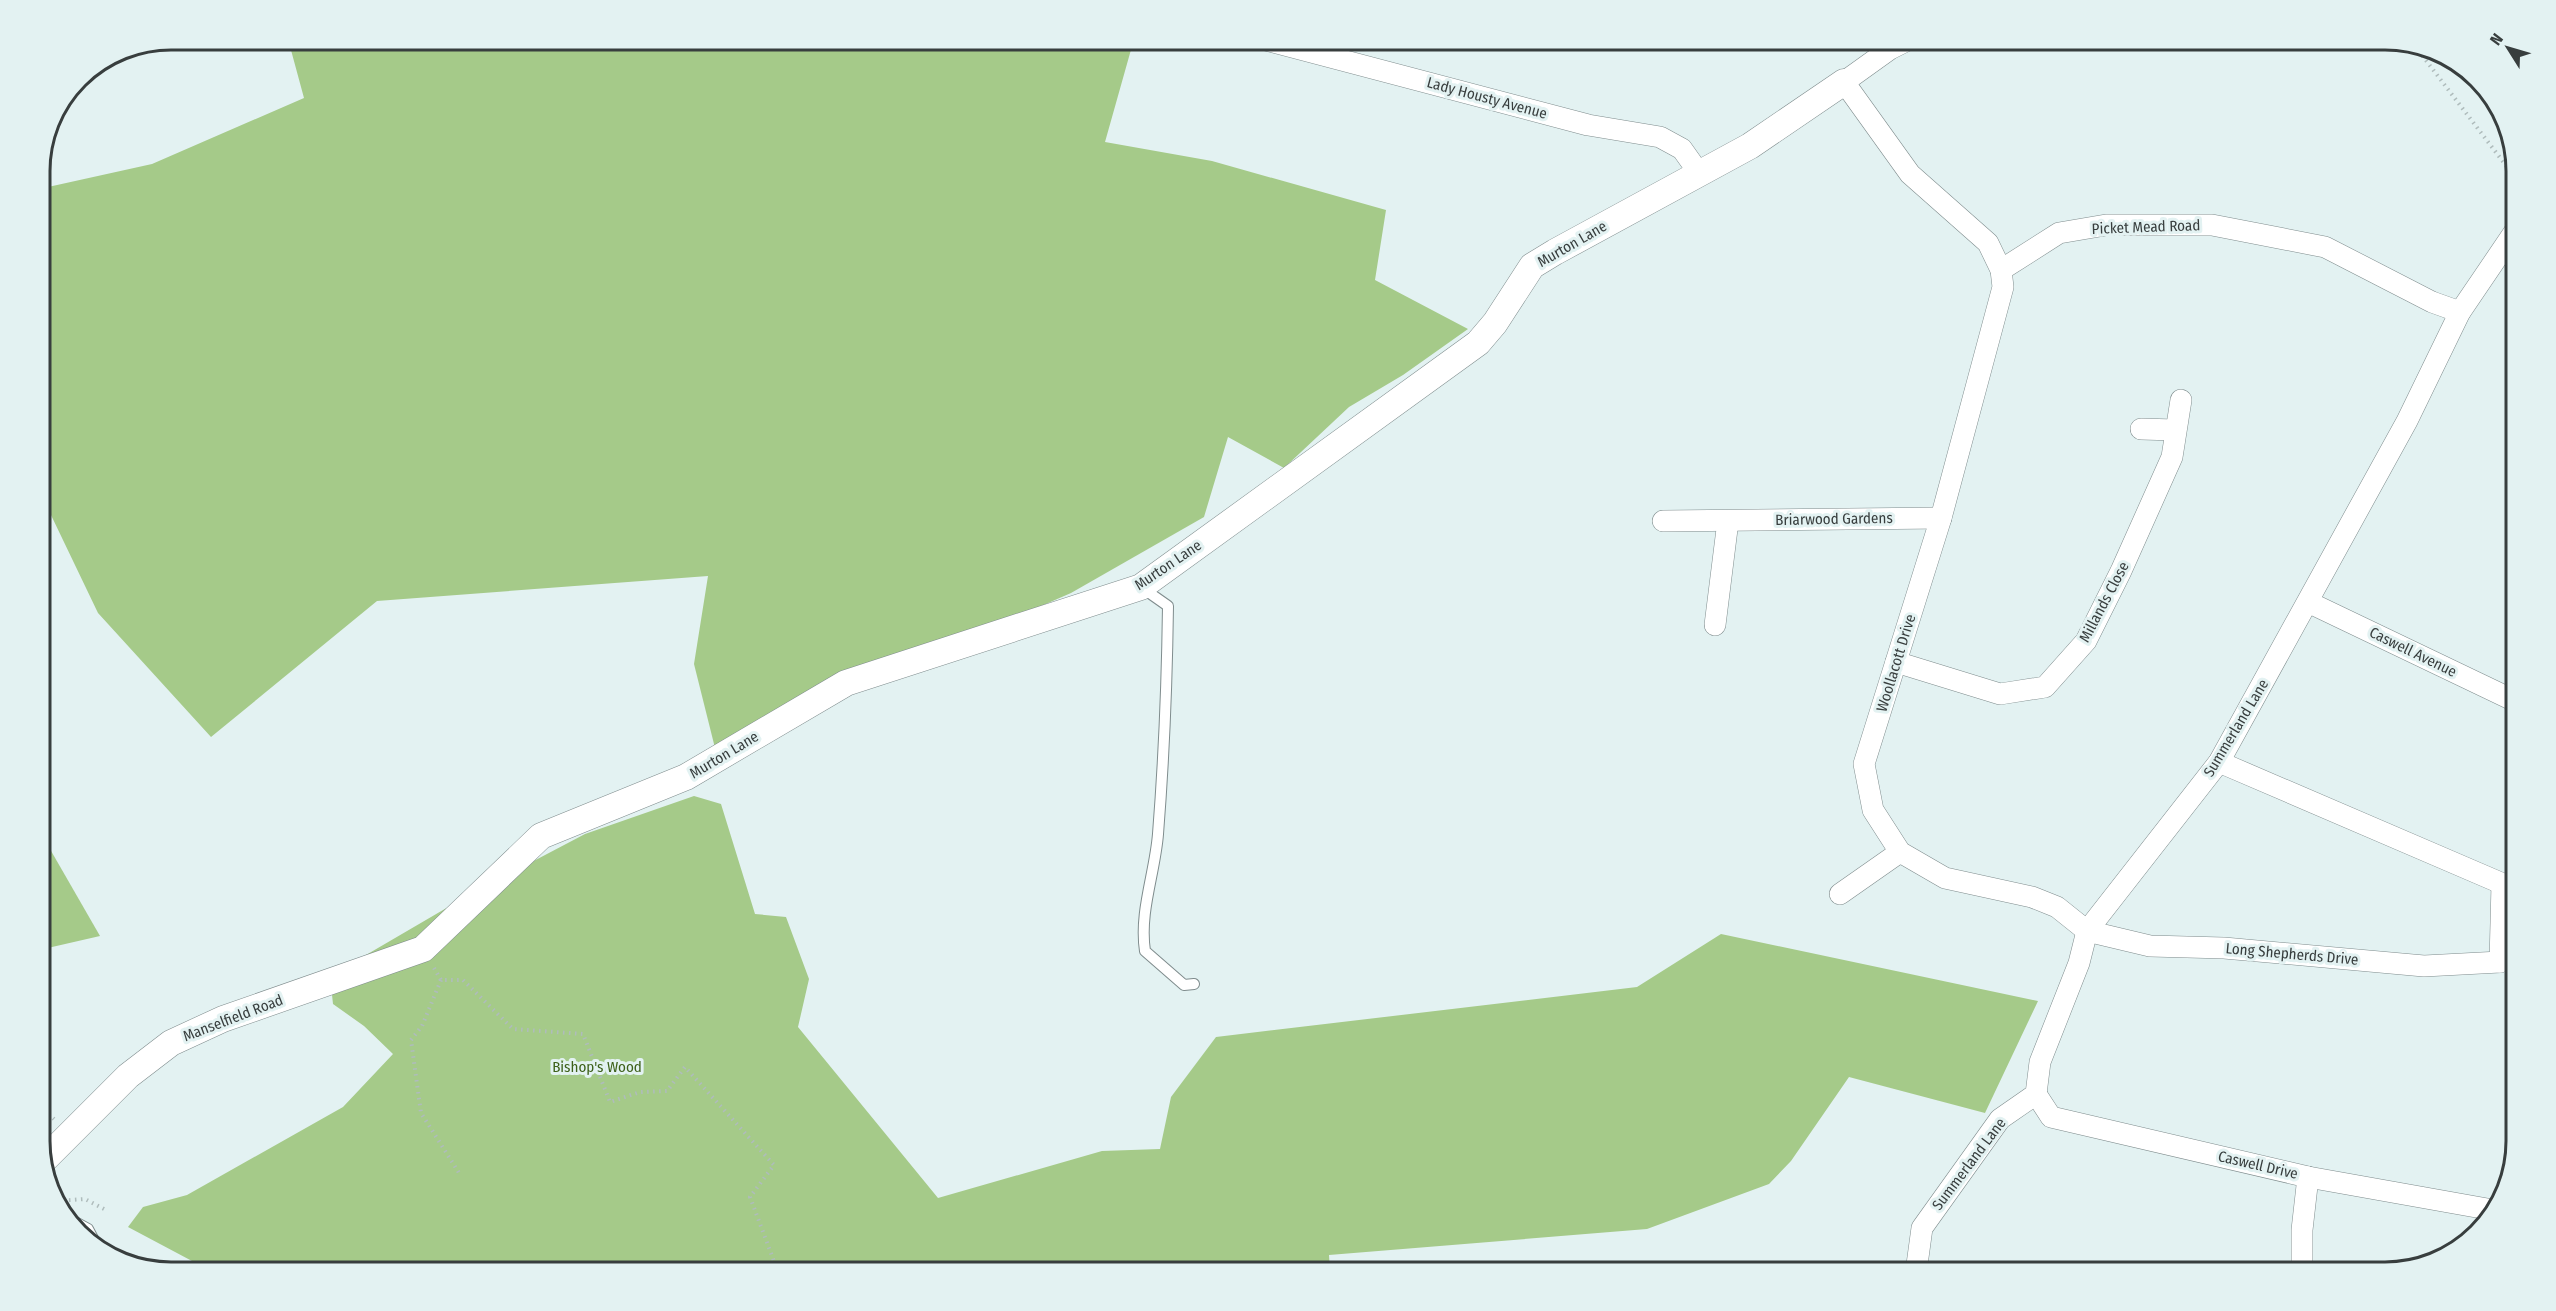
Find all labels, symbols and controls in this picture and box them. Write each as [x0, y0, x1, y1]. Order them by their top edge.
north arrow [2478, 18, 2538, 78]
text: N [2486, 30, 2507, 49]
street label: Lady Housty Avenue [1425, 73, 1549, 123]
street label: Picket Mead Road [2091, 216, 2201, 238]
street label: Murton Lane [1534, 217, 1610, 271]
street label: Briarwood Gardens [1775, 509, 1893, 529]
street label: Murton Lane [1131, 536, 1205, 594]
street label: Millands Close [2075, 559, 2133, 645]
street label: Woollacott Drive [1873, 612, 1919, 714]
street label: Caswell Avenue [2366, 623, 2460, 681]
street label: Summerland Lane [2200, 676, 2272, 780]
street label: Murton Lane [686, 727, 762, 783]
street label: Long Shepherds Drive [2225, 939, 2359, 969]
street label: Manselfield Road [181, 991, 285, 1045]
park label: Bishop's Wood [552, 1058, 642, 1076]
street label: Summerland Lane [1928, 1114, 2010, 1214]
street label: Caswell Drive [2216, 1147, 2300, 1183]

